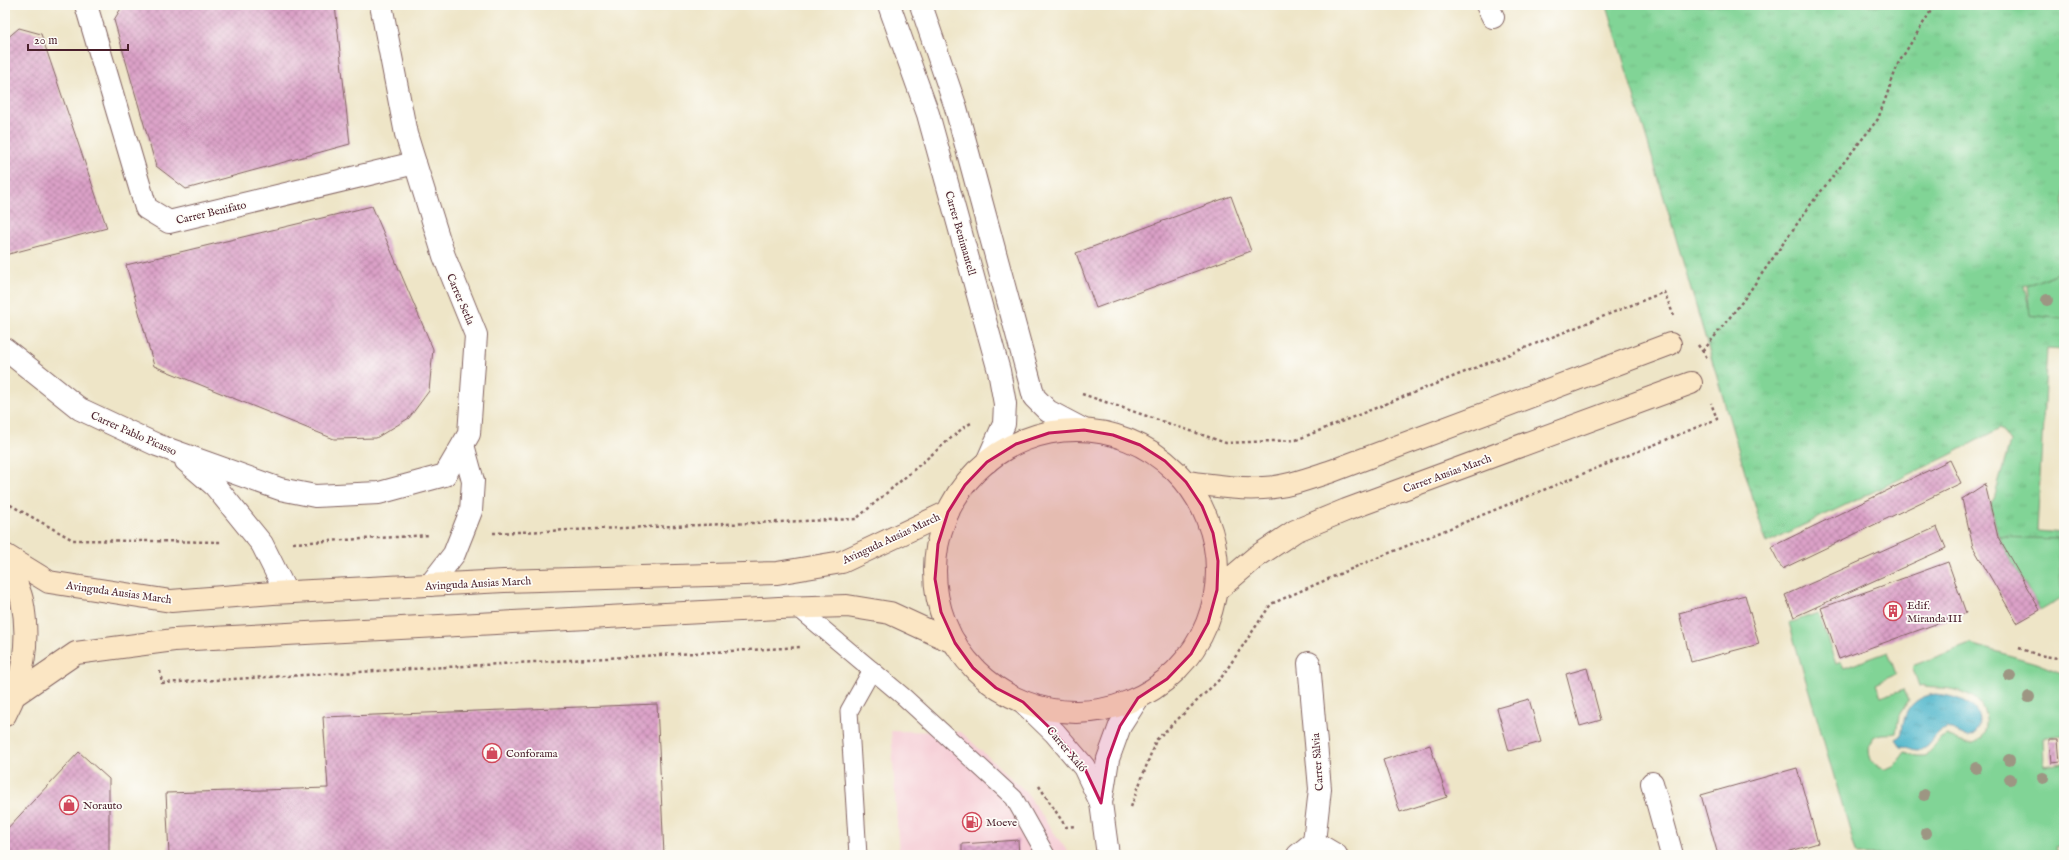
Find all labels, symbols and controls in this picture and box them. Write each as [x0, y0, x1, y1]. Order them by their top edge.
scale bar [28, 26, 128, 52]
text: 20 m [34, 33, 57, 48]
street label: Carrer Benimantell [941, 189, 979, 277]
street label: Carrer Benifato [175, 198, 248, 228]
street label: Carrer Setla [443, 272, 477, 327]
street label: Carrer Pablo Picasso [88, 409, 179, 459]
street label: Carrer Ausias March [1401, 451, 1494, 496]
street label: Avinguda Ausias March [839, 510, 943, 568]
street label: Avinguda Ausias March [424, 574, 532, 594]
street label: Avinguda Ausias March [64, 579, 173, 607]
place label: Edif. Miranda III [1907, 599, 1962, 626]
building icon: Edif. Miranda III [1882, 600, 1904, 622]
street label: Carrer Xaló [1043, 724, 1089, 775]
street label: Carrer Sàlvia [1309, 732, 1327, 791]
shop icon: Conforama [481, 742, 503, 764]
place label: Conforama [506, 747, 558, 761]
shop icon: Norauto [58, 794, 80, 816]
place label: Norauto [83, 799, 122, 813]
fuel station icon: Moeve [961, 811, 983, 833]
place label: Moeve [986, 816, 1017, 830]

